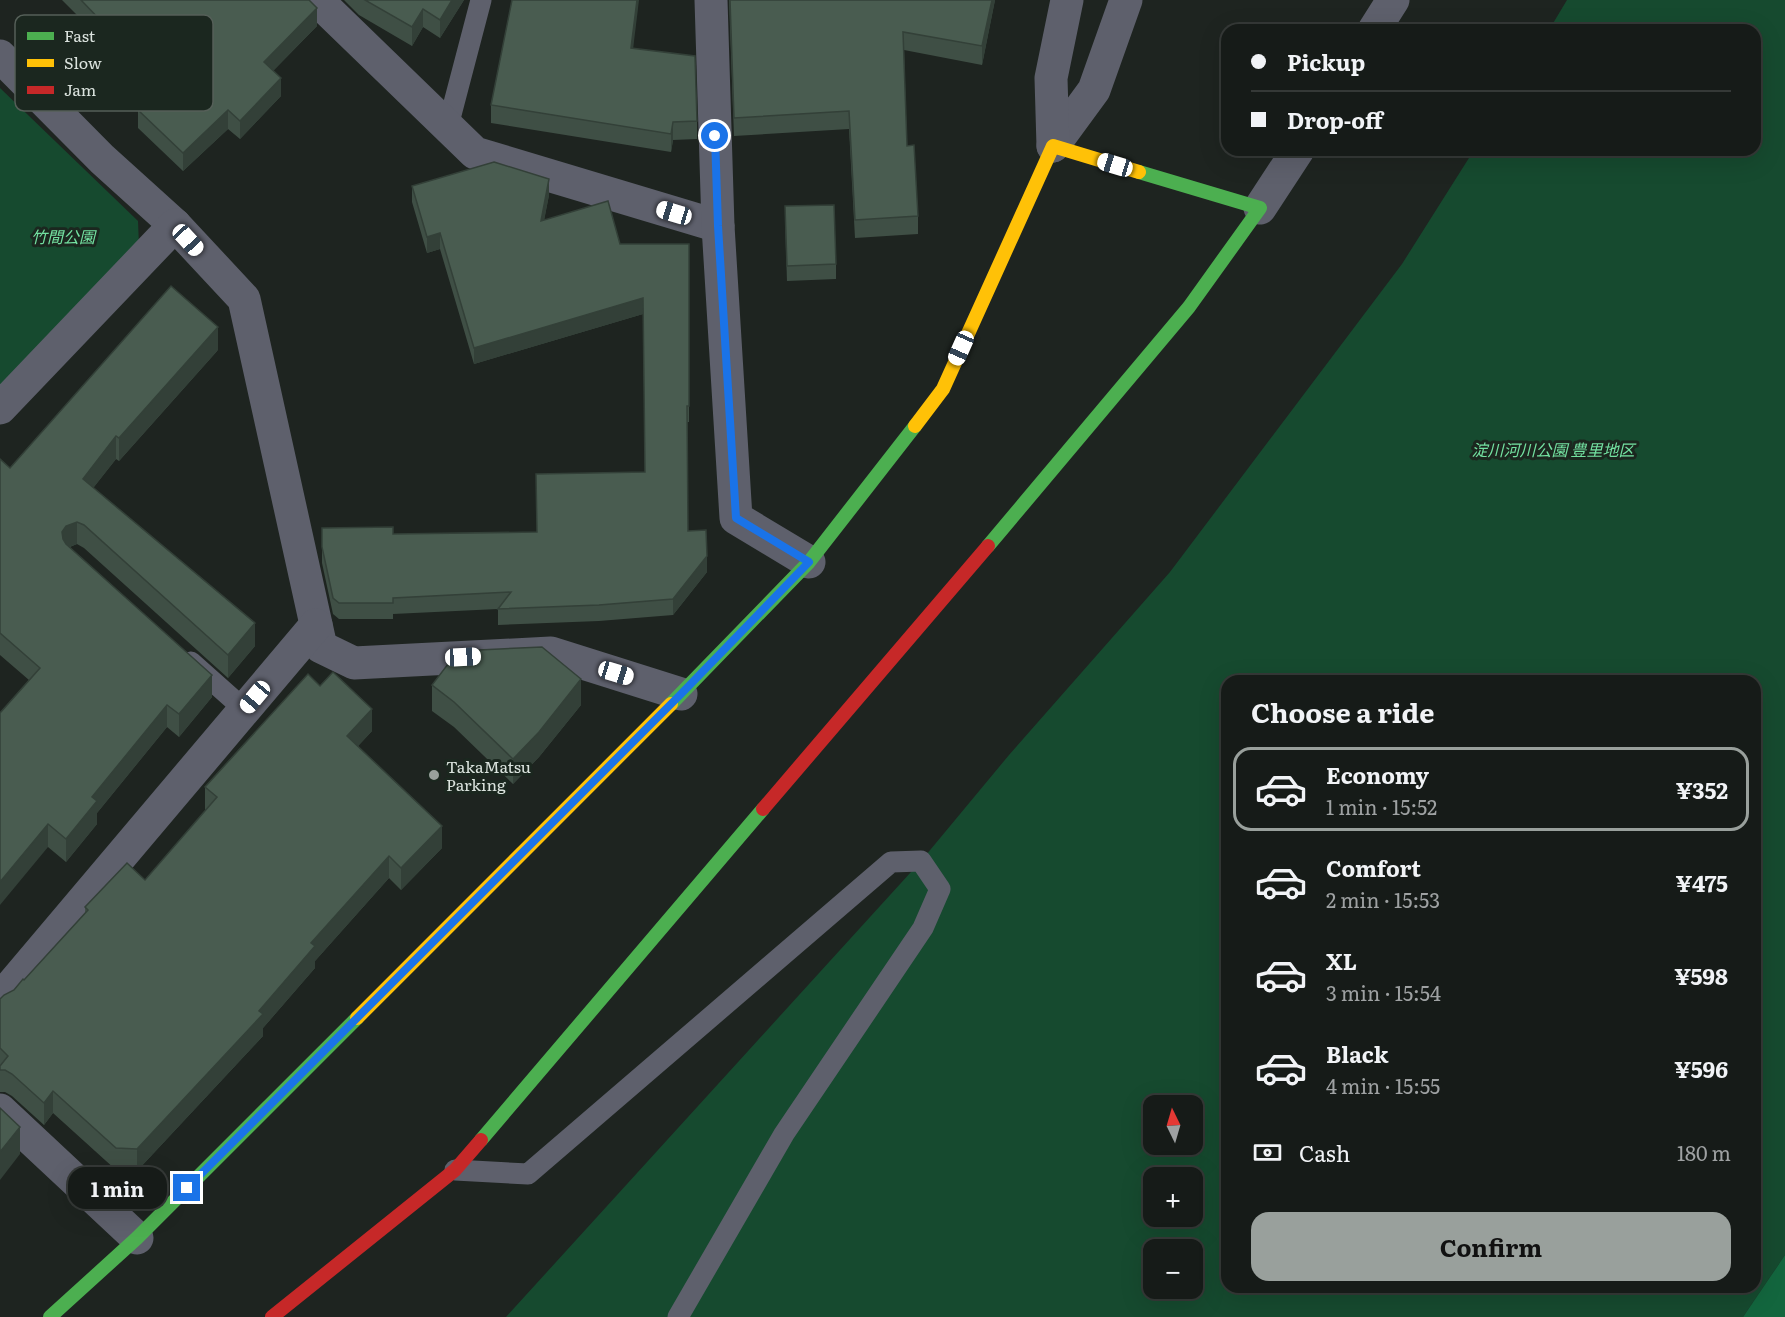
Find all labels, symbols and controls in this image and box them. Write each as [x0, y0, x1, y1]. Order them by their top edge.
legend [15, 15, 213, 111]
text: Fast [64, 23, 96, 47]
text: Pickup [1287, 45, 1365, 78]
text: Slow [64, 50, 102, 74]
text: Jam [64, 77, 97, 101]
text: Drop-off [1287, 103, 1383, 136]
route start [701, 122, 728, 149]
car [1095, 151, 1135, 179]
car [654, 199, 694, 227]
car [169, 221, 207, 259]
park label: 竹間公園 [31, 224, 97, 248]
car [945, 328, 977, 368]
park label: 淀川河川公園 豊里地区 [1471, 437, 1637, 461]
car [445, 647, 481, 667]
car [596, 659, 636, 687]
car [237, 677, 273, 717]
text: Choose a ride [1251, 691, 1434, 731]
place label: TakaMatsu Parking [446, 754, 531, 796]
text: Economy [1326, 758, 1429, 791]
icon: car [1254, 762, 1308, 816]
marker: TakaMatsu Parking [427, 768, 441, 782]
text: ¥352 [1676, 773, 1728, 806]
text: 1 min · 15:52 [1326, 791, 1437, 821]
text: Comfort [1326, 851, 1421, 884]
icon: car [1254, 855, 1308, 909]
text: ¥475 [1676, 866, 1728, 899]
text: 2 min · 15:53 [1326, 884, 1440, 914]
text: XL [1326, 944, 1357, 977]
icon: car [1254, 948, 1308, 1002]
text: ¥598 [1674, 959, 1728, 992]
text: 3 min · 15:54 [1326, 977, 1441, 1007]
text: Black [1326, 1037, 1388, 1070]
icon: car [1254, 1041, 1308, 1095]
text: ¥596 [1674, 1052, 1728, 1085]
text: 4 min · 15:55 [1326, 1070, 1440, 1100]
north arrow [1143, 1095, 1203, 1155]
map controls [1143, 1095, 1203, 1299]
icon: cash [1251, 1136, 1284, 1169]
text: Cash [1299, 1136, 1350, 1169]
text: 180 m [1677, 1137, 1731, 1167]
callout: 1 min [67, 1167, 166, 1209]
button: + [1143, 1167, 1203, 1227]
text: 1 min [91, 1173, 144, 1203]
route end [173, 1174, 200, 1201]
button: Confirm [1251, 1212, 1731, 1281]
button: − [1143, 1239, 1203, 1299]

